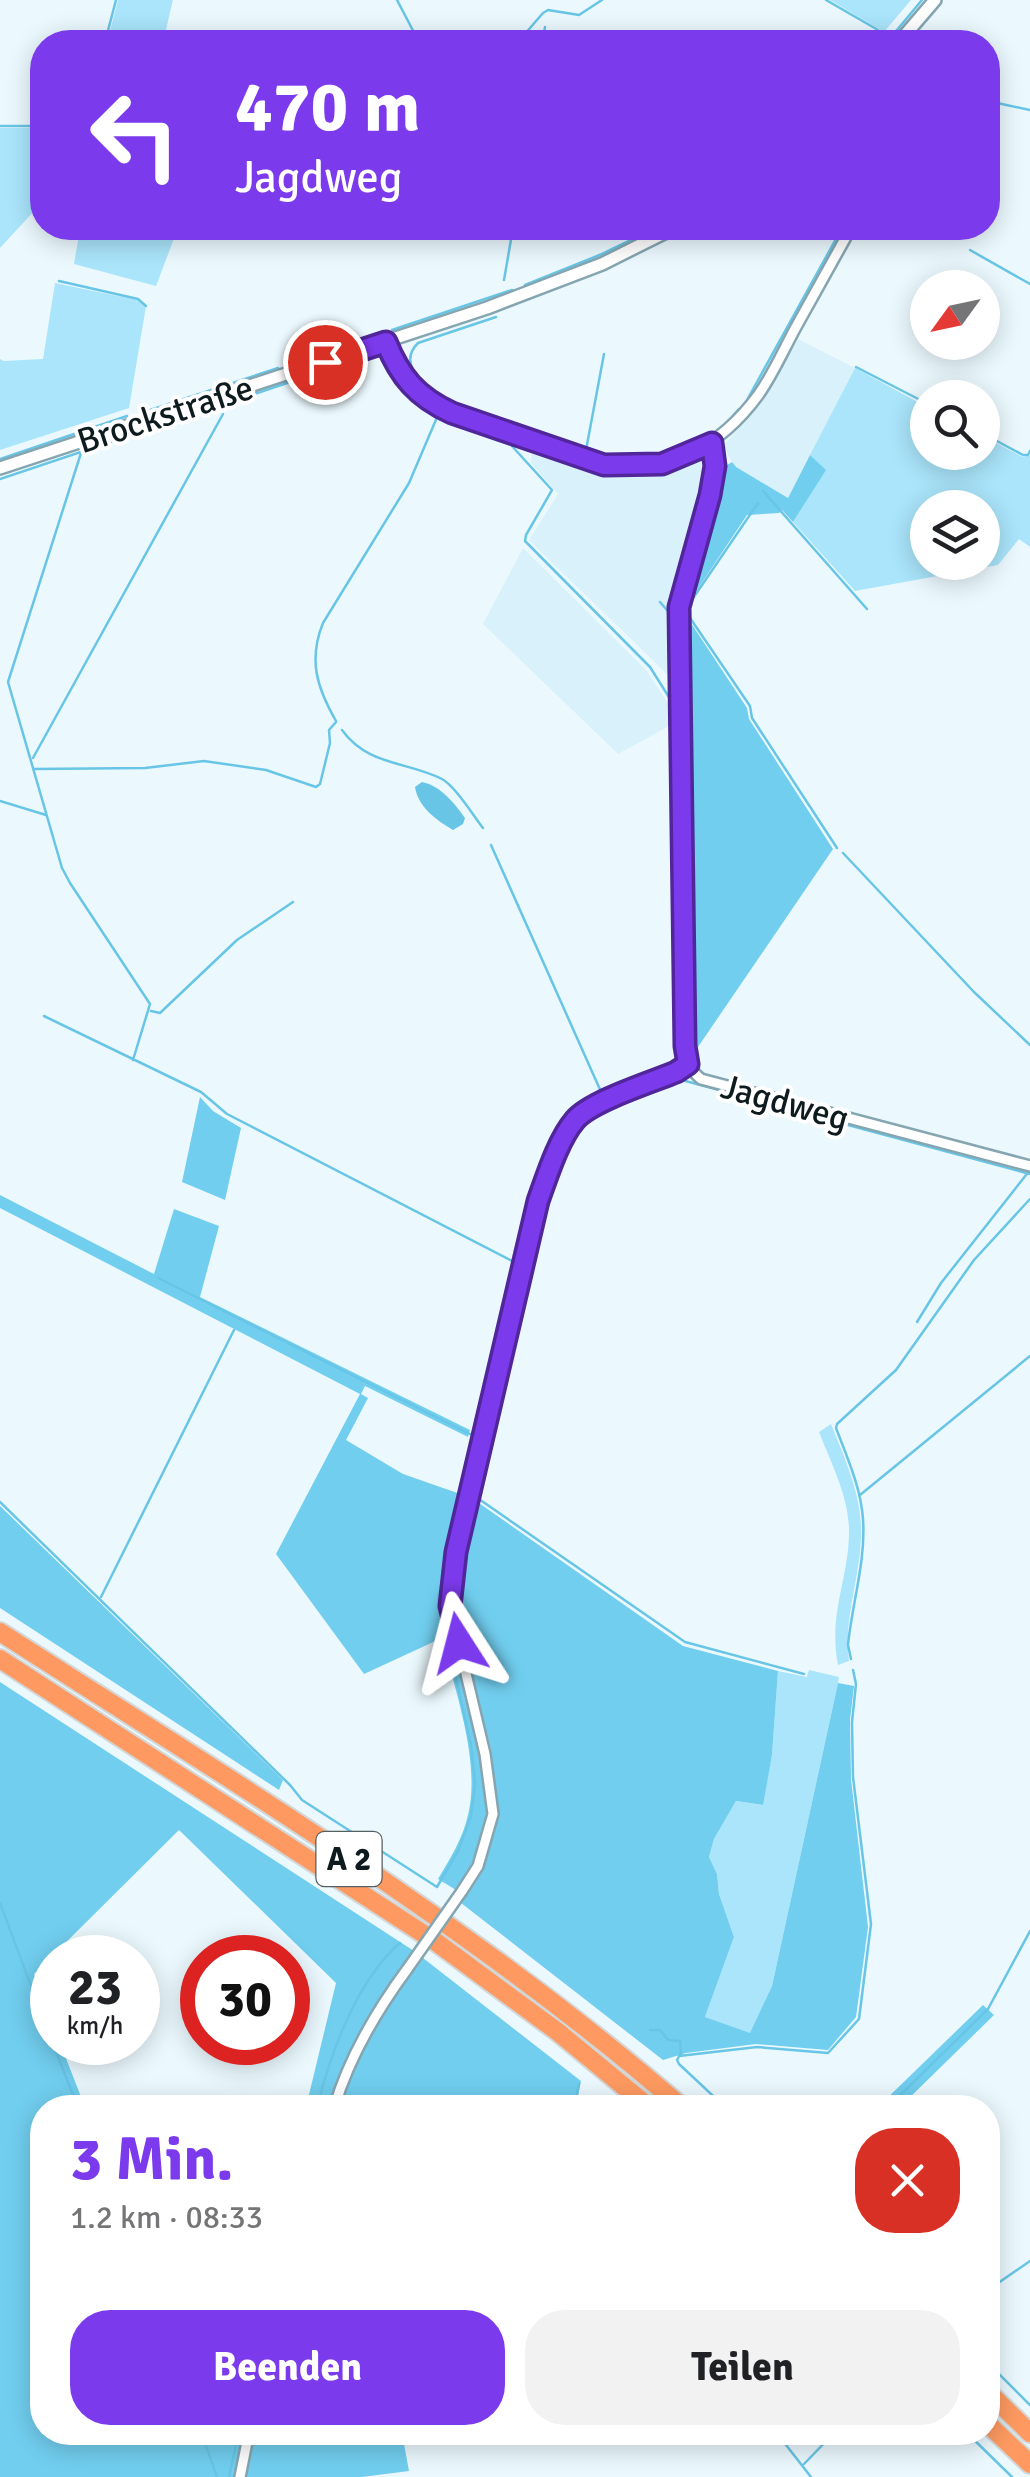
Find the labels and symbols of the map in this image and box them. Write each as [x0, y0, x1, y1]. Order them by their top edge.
north arrow [910, 270, 1000, 360]
pin [283, 320, 368, 405]
street label: Brockstraße [72, 366, 259, 463]
street label: Jagdweg [716, 1065, 853, 1140]
position arrow [407, 1591, 511, 1695]
road number: A 2 [316, 1832, 382, 1886]
speed limit sign: 30 [180, 1935, 310, 2065]

